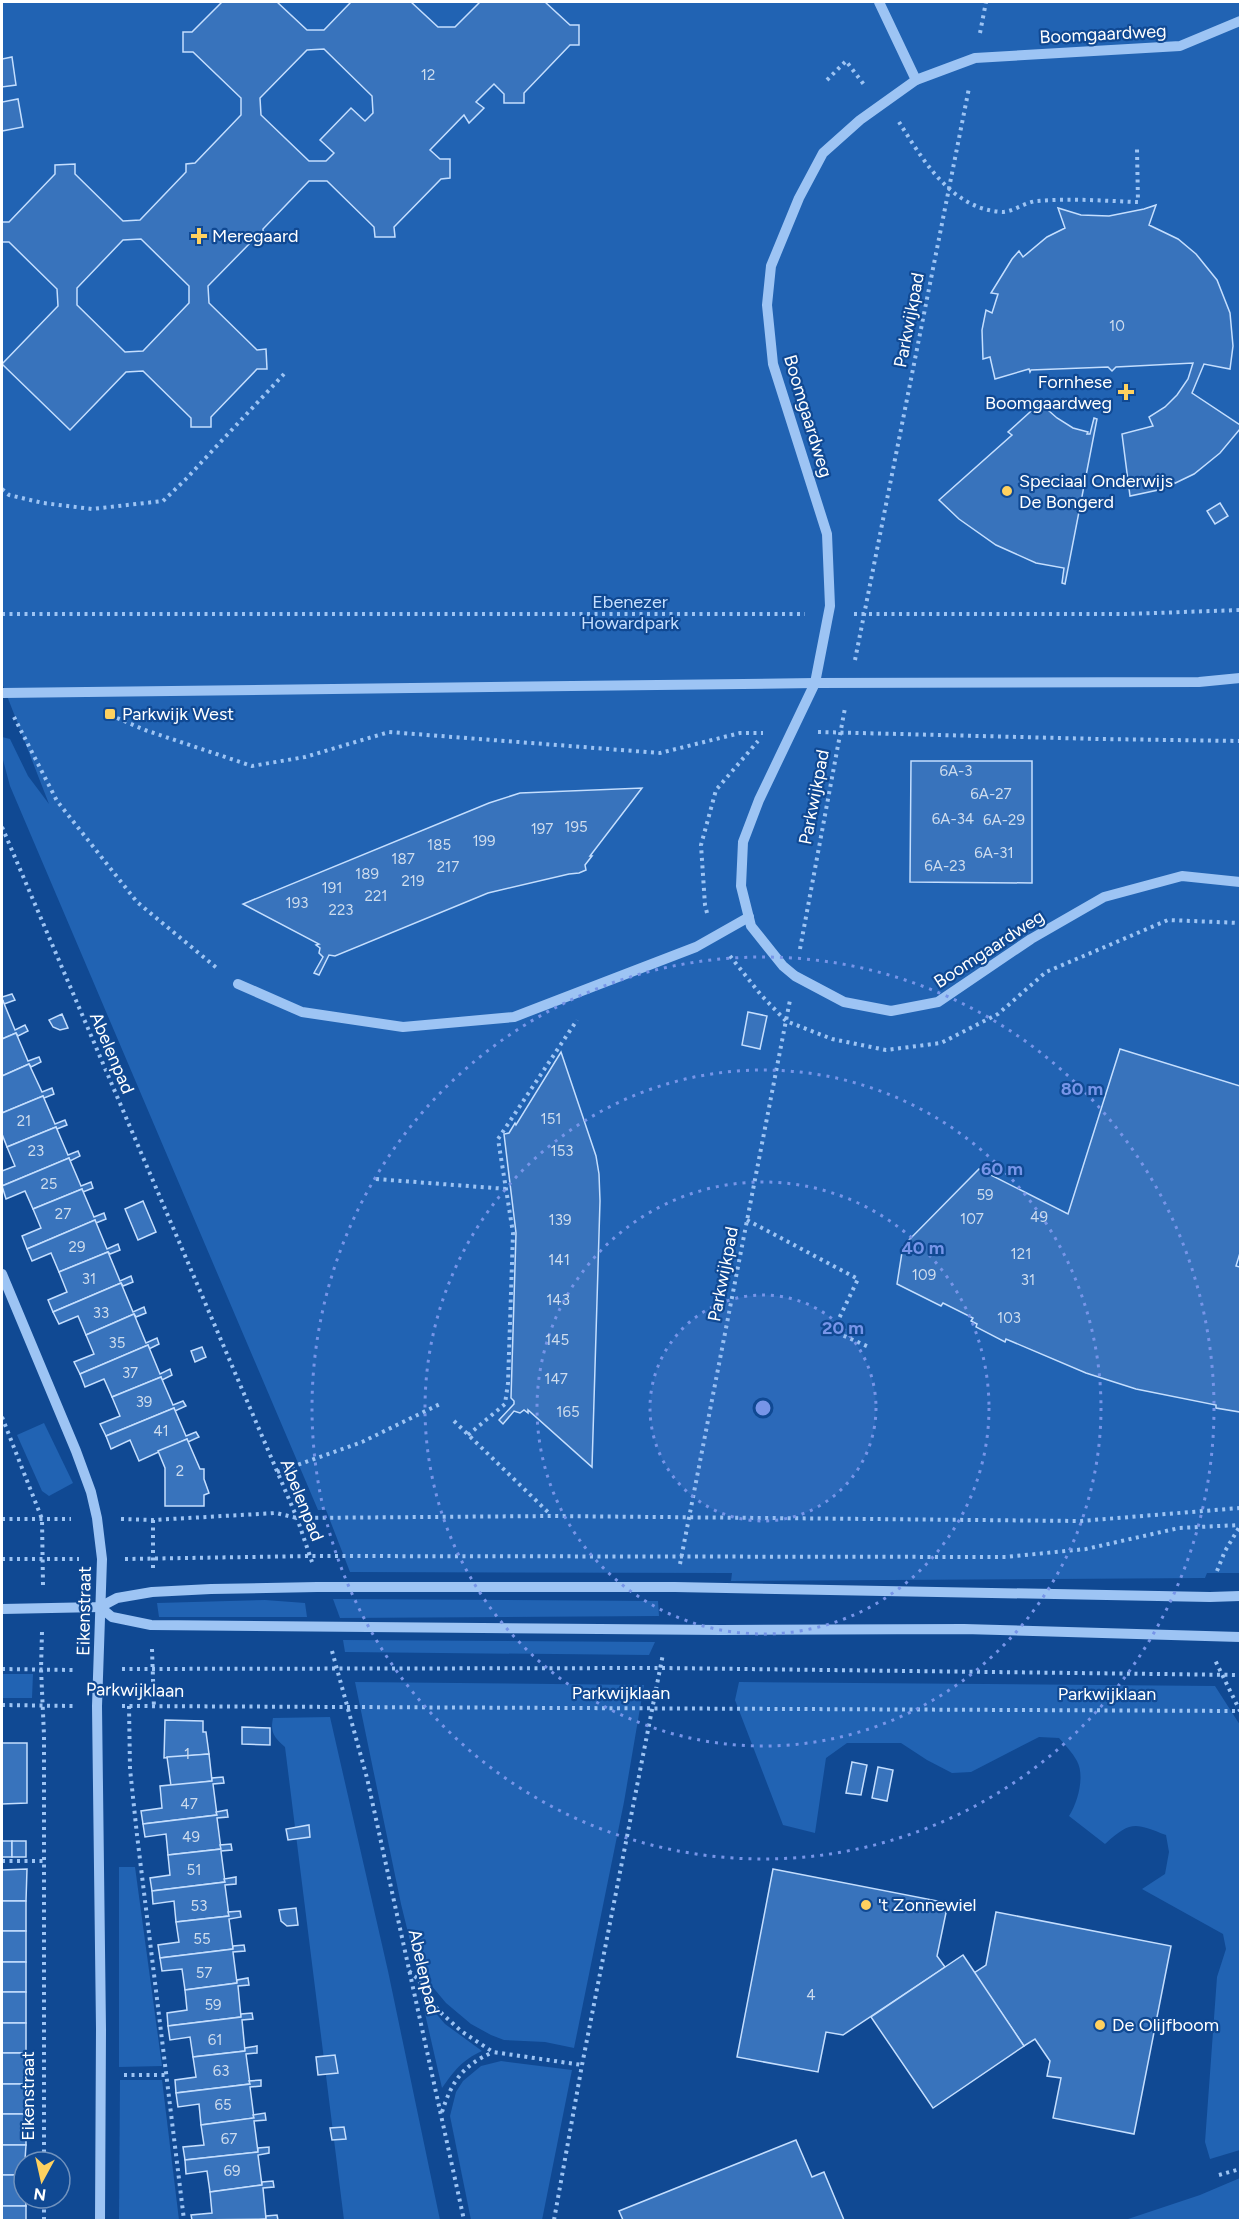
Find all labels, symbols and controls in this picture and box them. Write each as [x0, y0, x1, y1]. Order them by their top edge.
street label: Boomgaardweg [1039, 20, 1167, 48]
house number: 12 [421, 66, 435, 84]
place label: Meregaard [212, 225, 299, 247]
marker: Meregaard [190, 227, 208, 245]
street label: Parkwijkpad [889, 271, 929, 369]
house number: 10 [1109, 317, 1125, 335]
street label: Boomgaardweg [779, 352, 837, 480]
place label: Fornhese Boomgaardweg [985, 371, 1112, 414]
marker: Fornhese Boomgaardweg [1117, 383, 1135, 401]
place label: Speciaal Onderwijs De Bongerd [1019, 470, 1173, 513]
marker: Speciaal Onderwijs De Bongerd [1000, 484, 1014, 498]
park label: Ebenezer Howardpark [581, 591, 679, 634]
place label: Parkwijk West [122, 703, 234, 725]
marker: Parkwijk West [103, 707, 117, 721]
street label: Parkwijkpad [794, 748, 834, 846]
house number: 6A-3 [939, 762, 973, 780]
house number: 6A-27 [970, 785, 1012, 803]
house number: 6A-34 [932, 810, 974, 828]
house number: 6A-29 [983, 811, 1025, 829]
house number: 195 [564, 818, 588, 836]
house number: 197 [531, 820, 553, 838]
house number: 199 [472, 832, 496, 850]
house number: 185 [427, 836, 451, 854]
house number: 6A-31 [974, 844, 1014, 862]
house number: 187 [391, 850, 415, 868]
house number: 6A-23 [924, 857, 966, 875]
house number: 217 [437, 858, 459, 876]
house number: 189 [355, 865, 379, 883]
house number: 219 [401, 872, 425, 890]
house number: 191 [322, 879, 342, 897]
house number: 221 [365, 887, 387, 905]
house number: 193 [286, 894, 308, 912]
house number: 223 [329, 901, 353, 919]
street label: Boomgaardweg [930, 905, 1048, 993]
street label: Abelenpad [85, 1009, 139, 1097]
text: 80 m [1061, 1078, 1103, 1100]
house number: 151 [540, 1110, 562, 1128]
house number: 21 [17, 1112, 31, 1130]
house number: 23 [28, 1142, 44, 1160]
house number: 153 [551, 1142, 573, 1160]
text: 60 m [981, 1158, 1023, 1180]
house number: 25 [40, 1175, 58, 1193]
house number: 59 [976, 1186, 994, 1204]
house number: 27 [55, 1205, 71, 1223]
house number: 49 [1030, 1208, 1048, 1226]
house number: 107 [960, 1210, 984, 1228]
house number: 139 [549, 1211, 571, 1229]
street label: Parkwijkpad [703, 1225, 743, 1323]
text: 40 m [901, 1237, 945, 1259]
house number: 29 [69, 1238, 85, 1256]
house number: 121 [1011, 1245, 1031, 1263]
house number: 141 [548, 1251, 570, 1269]
house number: 109 [912, 1266, 936, 1284]
house number: 31 [82, 1270, 96, 1288]
house number: 31 [1021, 1271, 1035, 1289]
house number: 143 [546, 1291, 570, 1309]
house number: 33 [93, 1304, 109, 1322]
house number: 103 [997, 1309, 1021, 1327]
text: 20 m [822, 1317, 864, 1339]
house number: 145 [545, 1331, 569, 1349]
house number: 35 [109, 1334, 125, 1352]
house number: 37 [122, 1364, 138, 1382]
house number: 147 [544, 1370, 568, 1388]
house number: 39 [136, 1393, 152, 1411]
centre of rings [753, 1398, 773, 1418]
house number: 165 [556, 1403, 580, 1421]
house number: 41 [153, 1422, 169, 1440]
street label: Abelenpad [276, 1456, 328, 1544]
house number: 2 [176, 1462, 184, 1480]
street label: Eikenstraat [72, 1566, 96, 1656]
street label: Parkwijklaan [86, 1678, 184, 1702]
street label: Parkwijklaan [572, 1682, 670, 1704]
street label: Parkwijklaan [1058, 1683, 1156, 1705]
house number: 1 [184, 1745, 190, 1763]
house number: 47 [180, 1795, 198, 1813]
house number: 49 [182, 1828, 200, 1846]
house number: 51 [187, 1861, 201, 1879]
place label: 't Zonnewiel [878, 1894, 977, 1916]
house number: 53 [191, 1897, 207, 1915]
marker: 't Zonnewiel [859, 1898, 873, 1912]
street label: Abelenpad [404, 1927, 444, 2017]
house number: 55 [193, 1930, 211, 1948]
house number: 57 [196, 1964, 212, 1982]
house number: 4 [806, 1986, 816, 2004]
house number: 59 [204, 1996, 222, 2014]
place label: De Olijfboom [1112, 2014, 1219, 2036]
marker: De Olijfboom [1093, 2018, 1107, 2032]
house number: 61 [208, 2031, 222, 2049]
street label: Eikenstraat [17, 2051, 39, 2141]
house number: 63 [213, 2062, 229, 2080]
house number: 65 [214, 2096, 232, 2114]
house number: 67 [221, 2130, 237, 2148]
north arrow [12, 2150, 72, 2210]
house number: 69 [224, 2162, 240, 2180]
text: N [33, 2184, 47, 2205]

